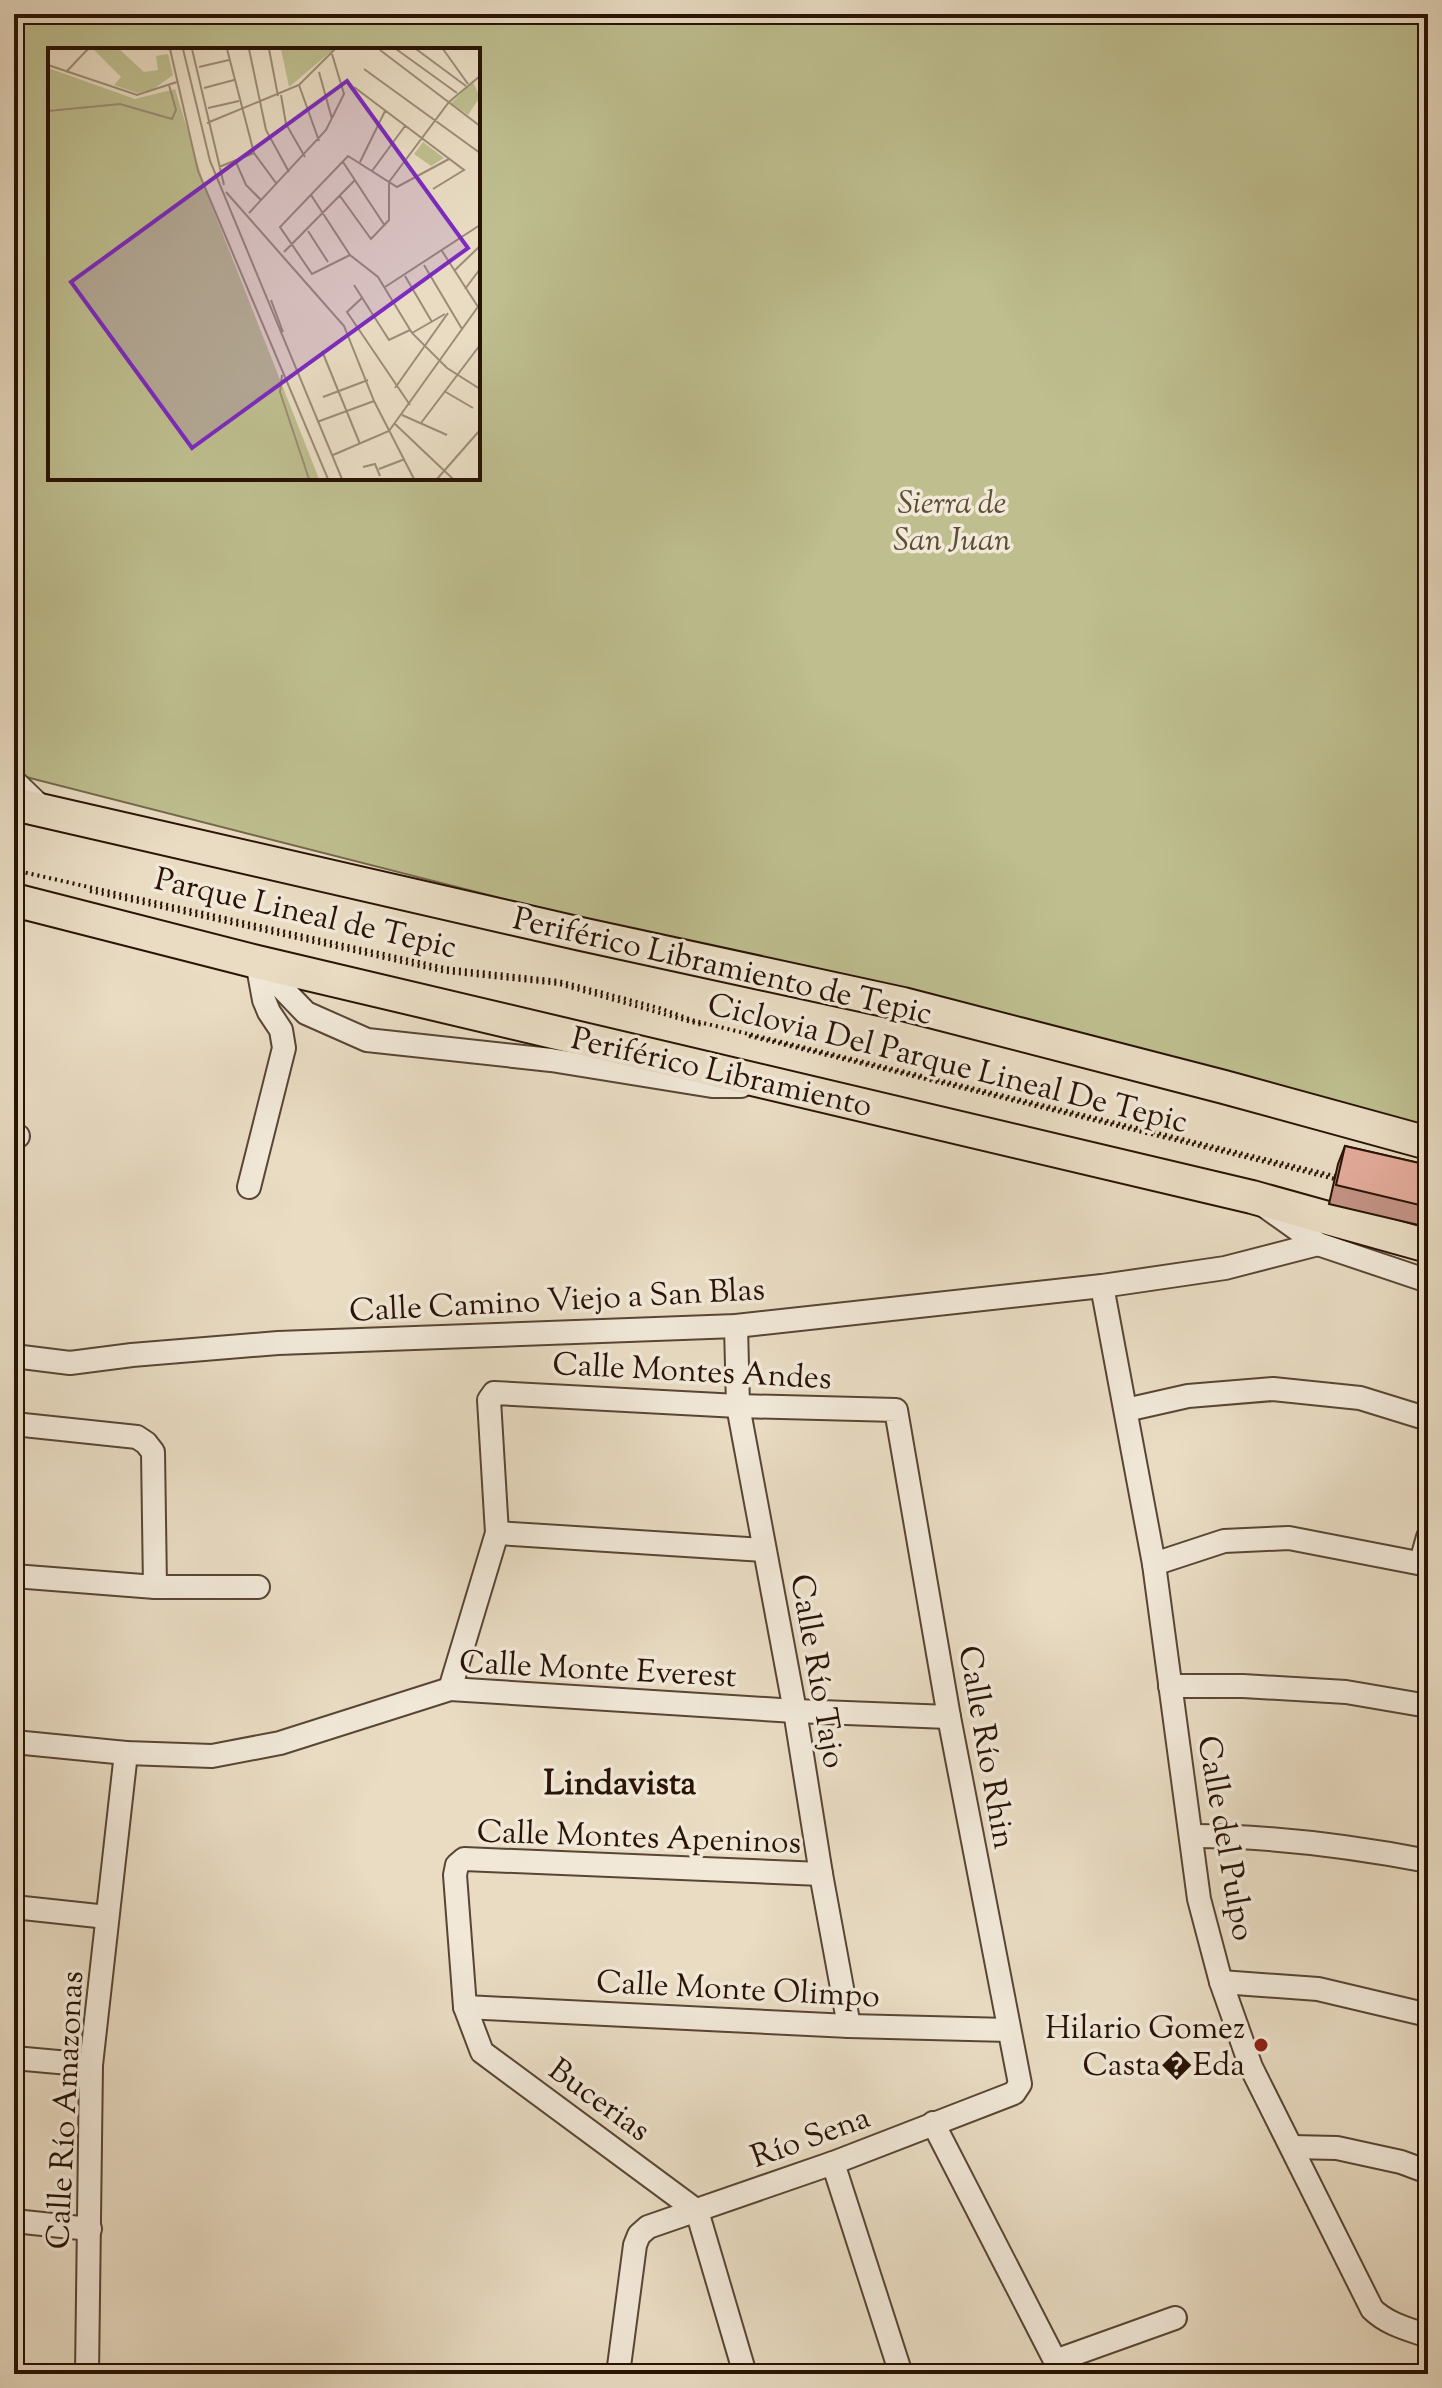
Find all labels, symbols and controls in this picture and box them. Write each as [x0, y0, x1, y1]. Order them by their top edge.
inset map [48, 48, 480, 480]
park label: Sierra de San Juan [893, 482, 1011, 565]
street label: Parque Lineal de Tepic [150, 858, 461, 972]
street label: Periférico Libramiento de Tepic [508, 897, 937, 1039]
street label: Ciclovia Del Parque Lineal De Tepic [702, 983, 1192, 1147]
street label: Periférico Libramiento [566, 1017, 876, 1131]
street label: Calle Camino Viejo a San Blas [348, 1268, 766, 1336]
street label: Calle Montes Andes [551, 1343, 833, 1403]
street label: Calle Río Tajo [776, 1571, 856, 1772]
street label: Calle Monte Everest [458, 1641, 738, 1701]
street label: Calle Río Rhin [945, 1642, 1026, 1853]
street label: Calle del Pulpo [1183, 1732, 1265, 1945]
district label: Lindavista [544, 1761, 697, 1810]
street label: Calle Montes Apeninos [476, 1810, 802, 1868]
street label: Calle Monte Olimpo [595, 1961, 881, 2021]
street label: Calle Río Amazonas [37, 1970, 97, 2250]
place label: Hilario Gomez Casta�Eda [1045, 2007, 1245, 2090]
marker: Hilario Gomez Casta�Eda [1252, 2036, 1270, 2054]
street label: Bucerias [538, 2049, 659, 2154]
street label: Río Sena [745, 2096, 877, 2182]

